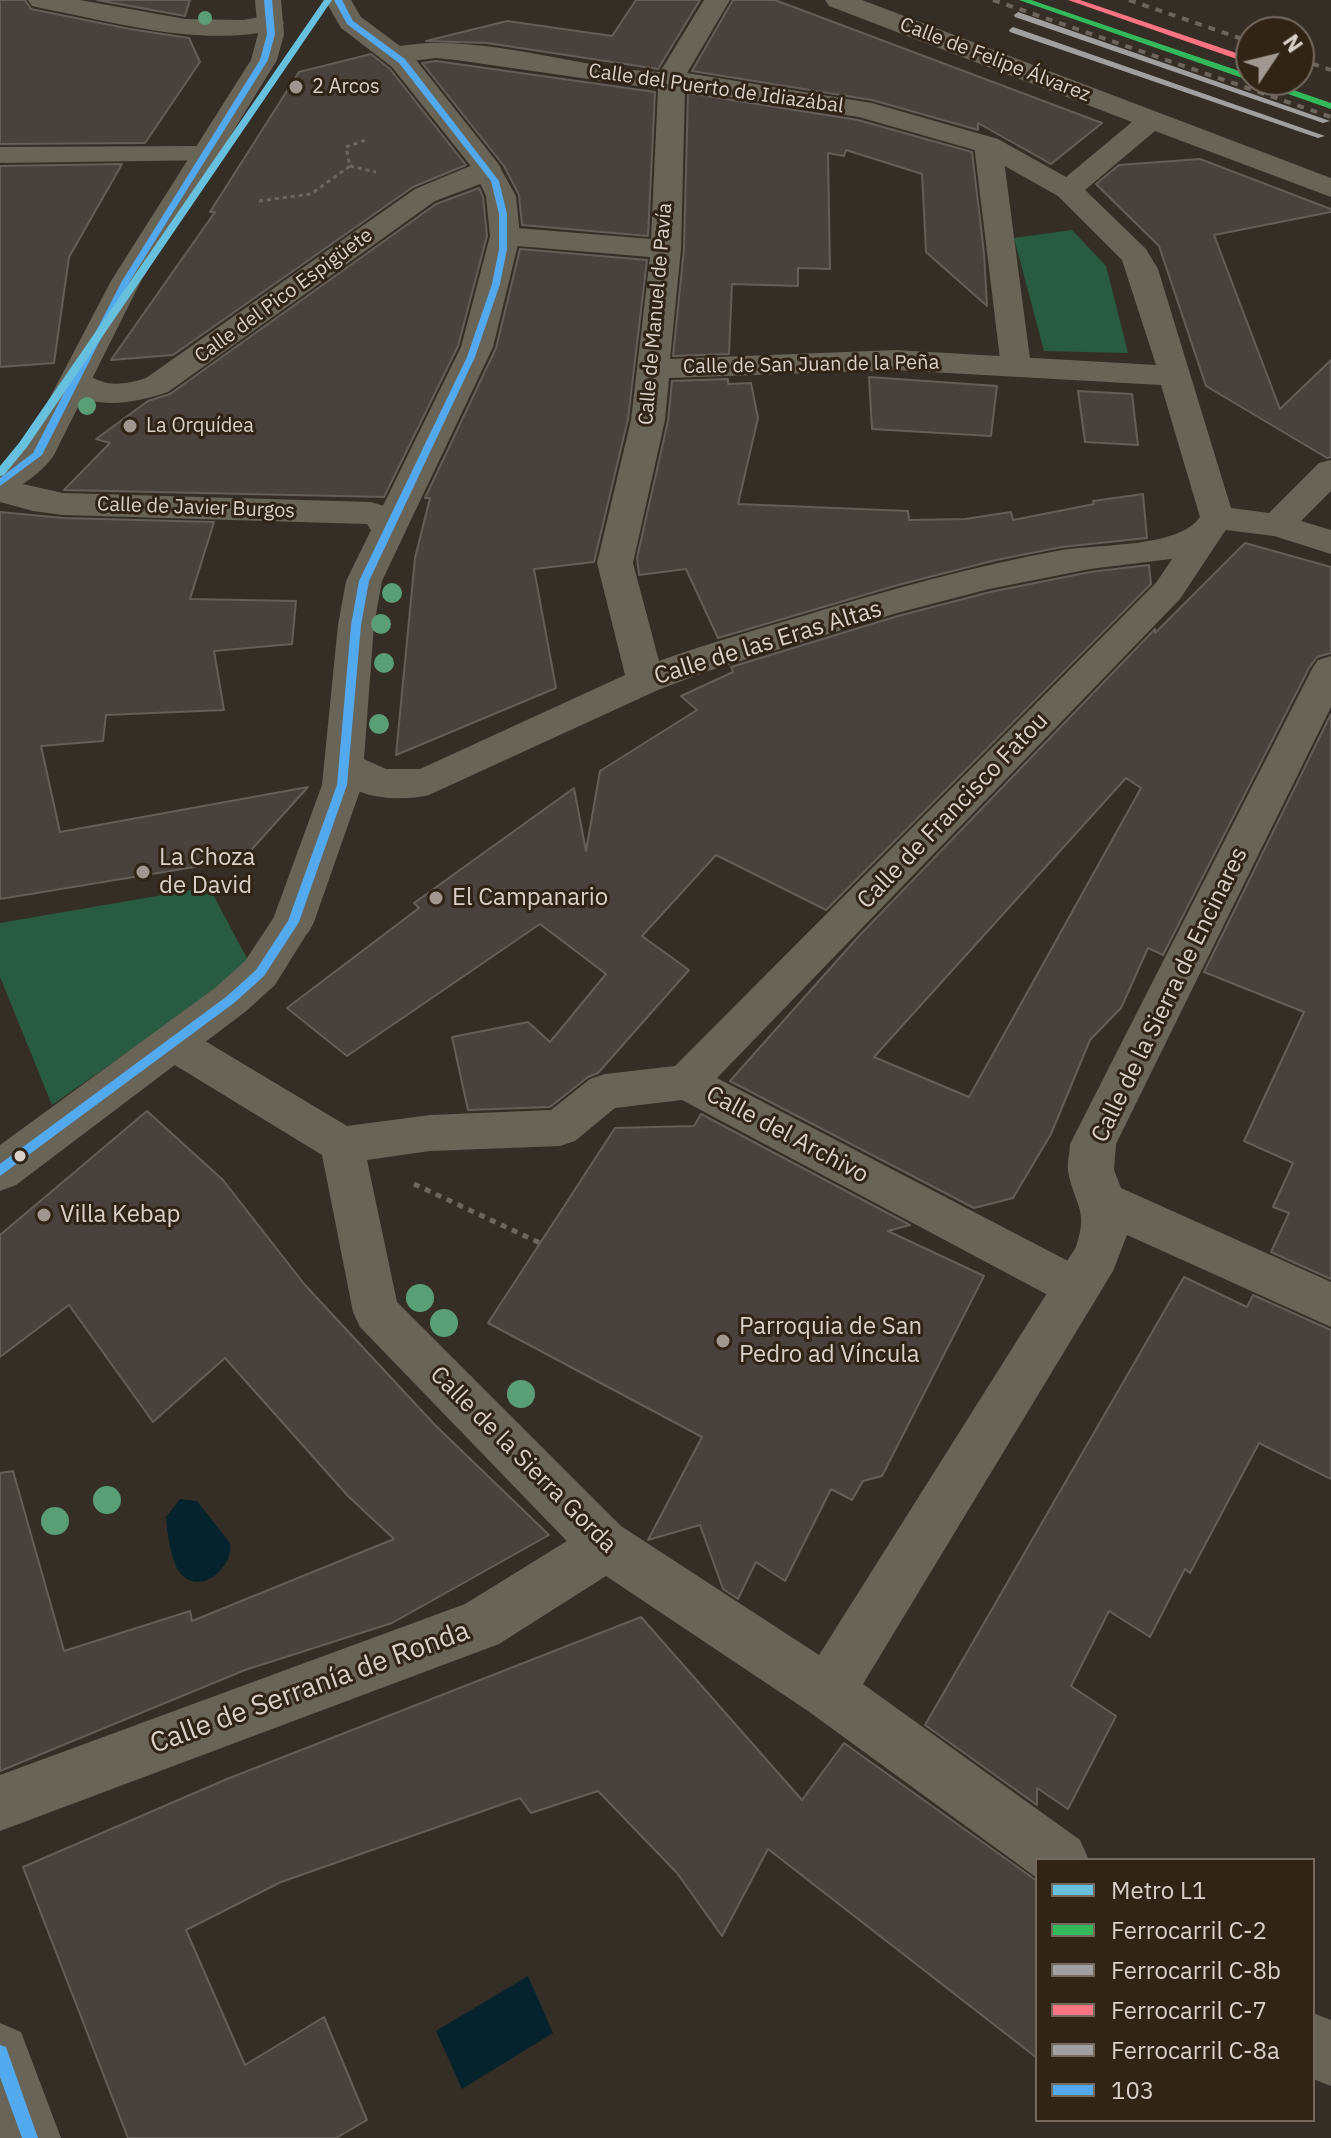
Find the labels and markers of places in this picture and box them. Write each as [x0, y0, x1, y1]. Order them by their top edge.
place label: 2 Arcos [312, 75, 380, 99]
marker: 2 Arcos [287, 78, 305, 96]
place label: La Orquídea [146, 414, 254, 438]
marker: La Orquídea [121, 417, 139, 435]
place label: La Choza de David [159, 844, 255, 900]
marker: La Choza de David [134, 863, 152, 881]
place label: El Campanario [452, 884, 608, 912]
marker: El Campanario [427, 889, 445, 907]
unlabelled marker [12, 1148, 28, 1164]
place label: Villa Kebap [60, 1201, 180, 1229]
marker: Villa Kebap [35, 1206, 53, 1224]
place label: Parroquia de San Pedro ad Víncula [739, 1313, 922, 1369]
marker: Parroquia de San Pedro ad Víncula [714, 1332, 732, 1350]

